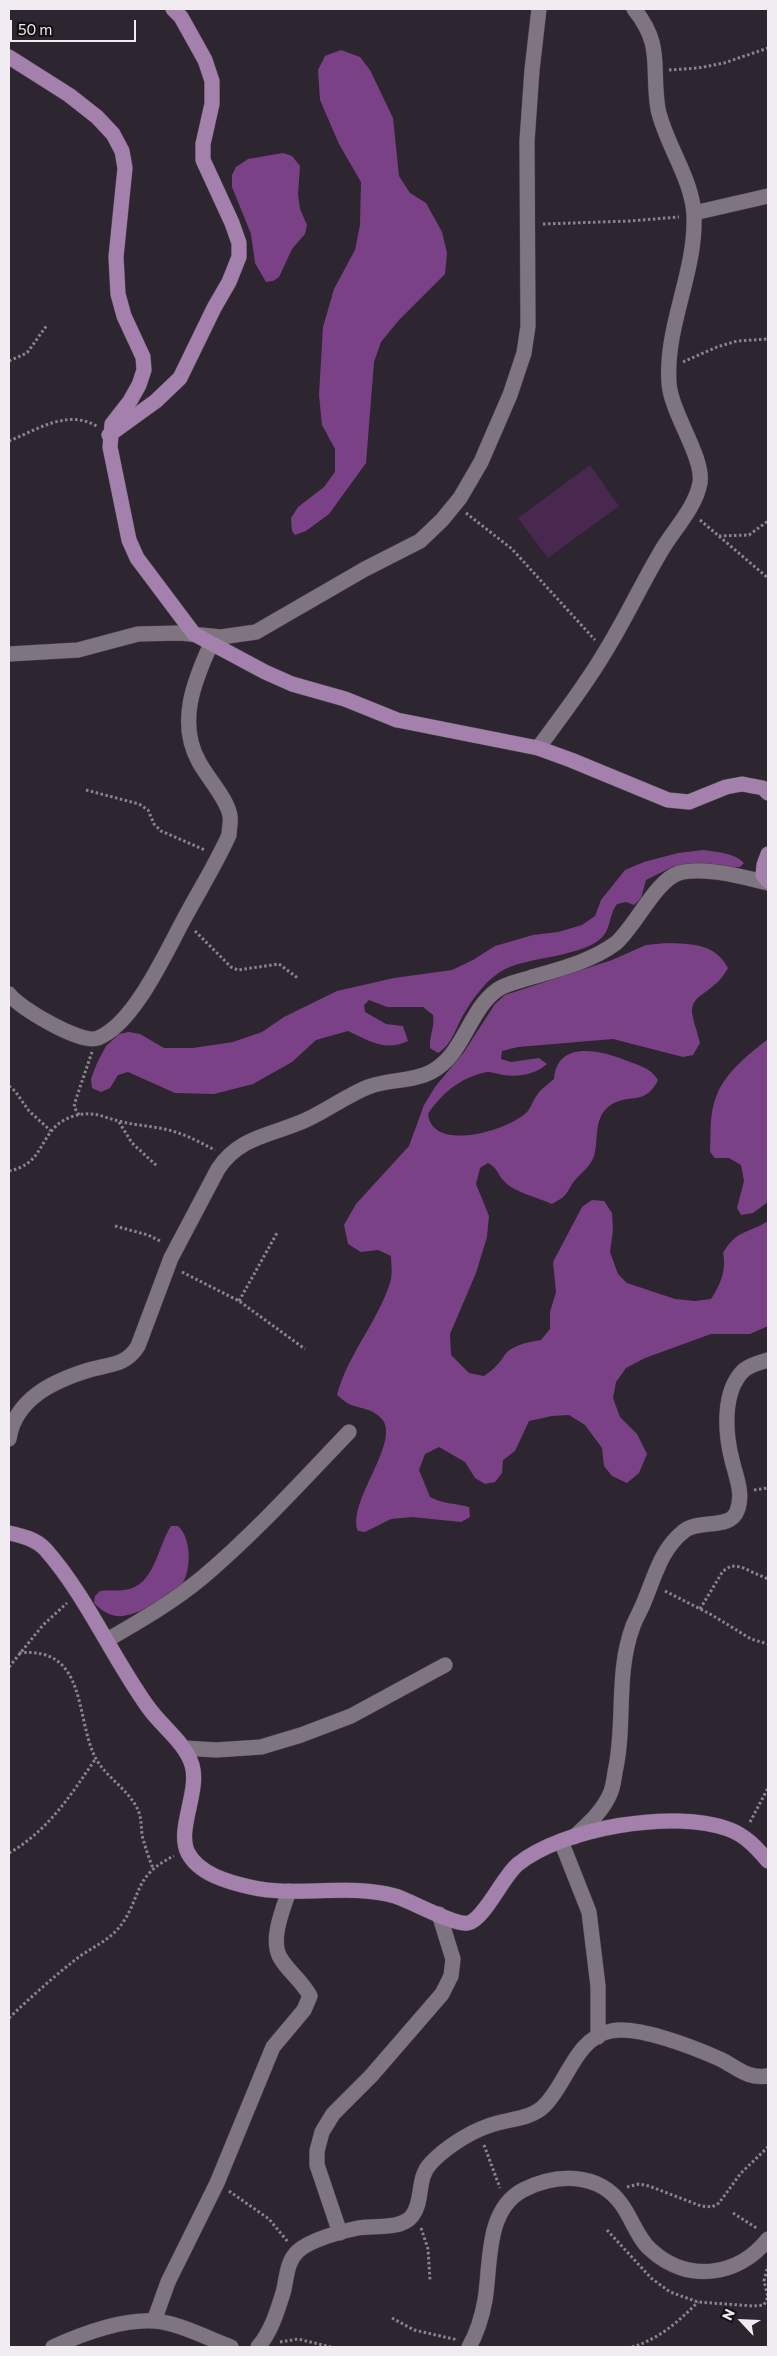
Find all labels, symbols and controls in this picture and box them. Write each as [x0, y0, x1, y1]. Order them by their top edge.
scale bar [12, 10, 139, 42]
text: 50 m [18, 20, 52, 38]
north arrow [717, 2296, 767, 2346]
text: N [718, 2306, 738, 2323]

